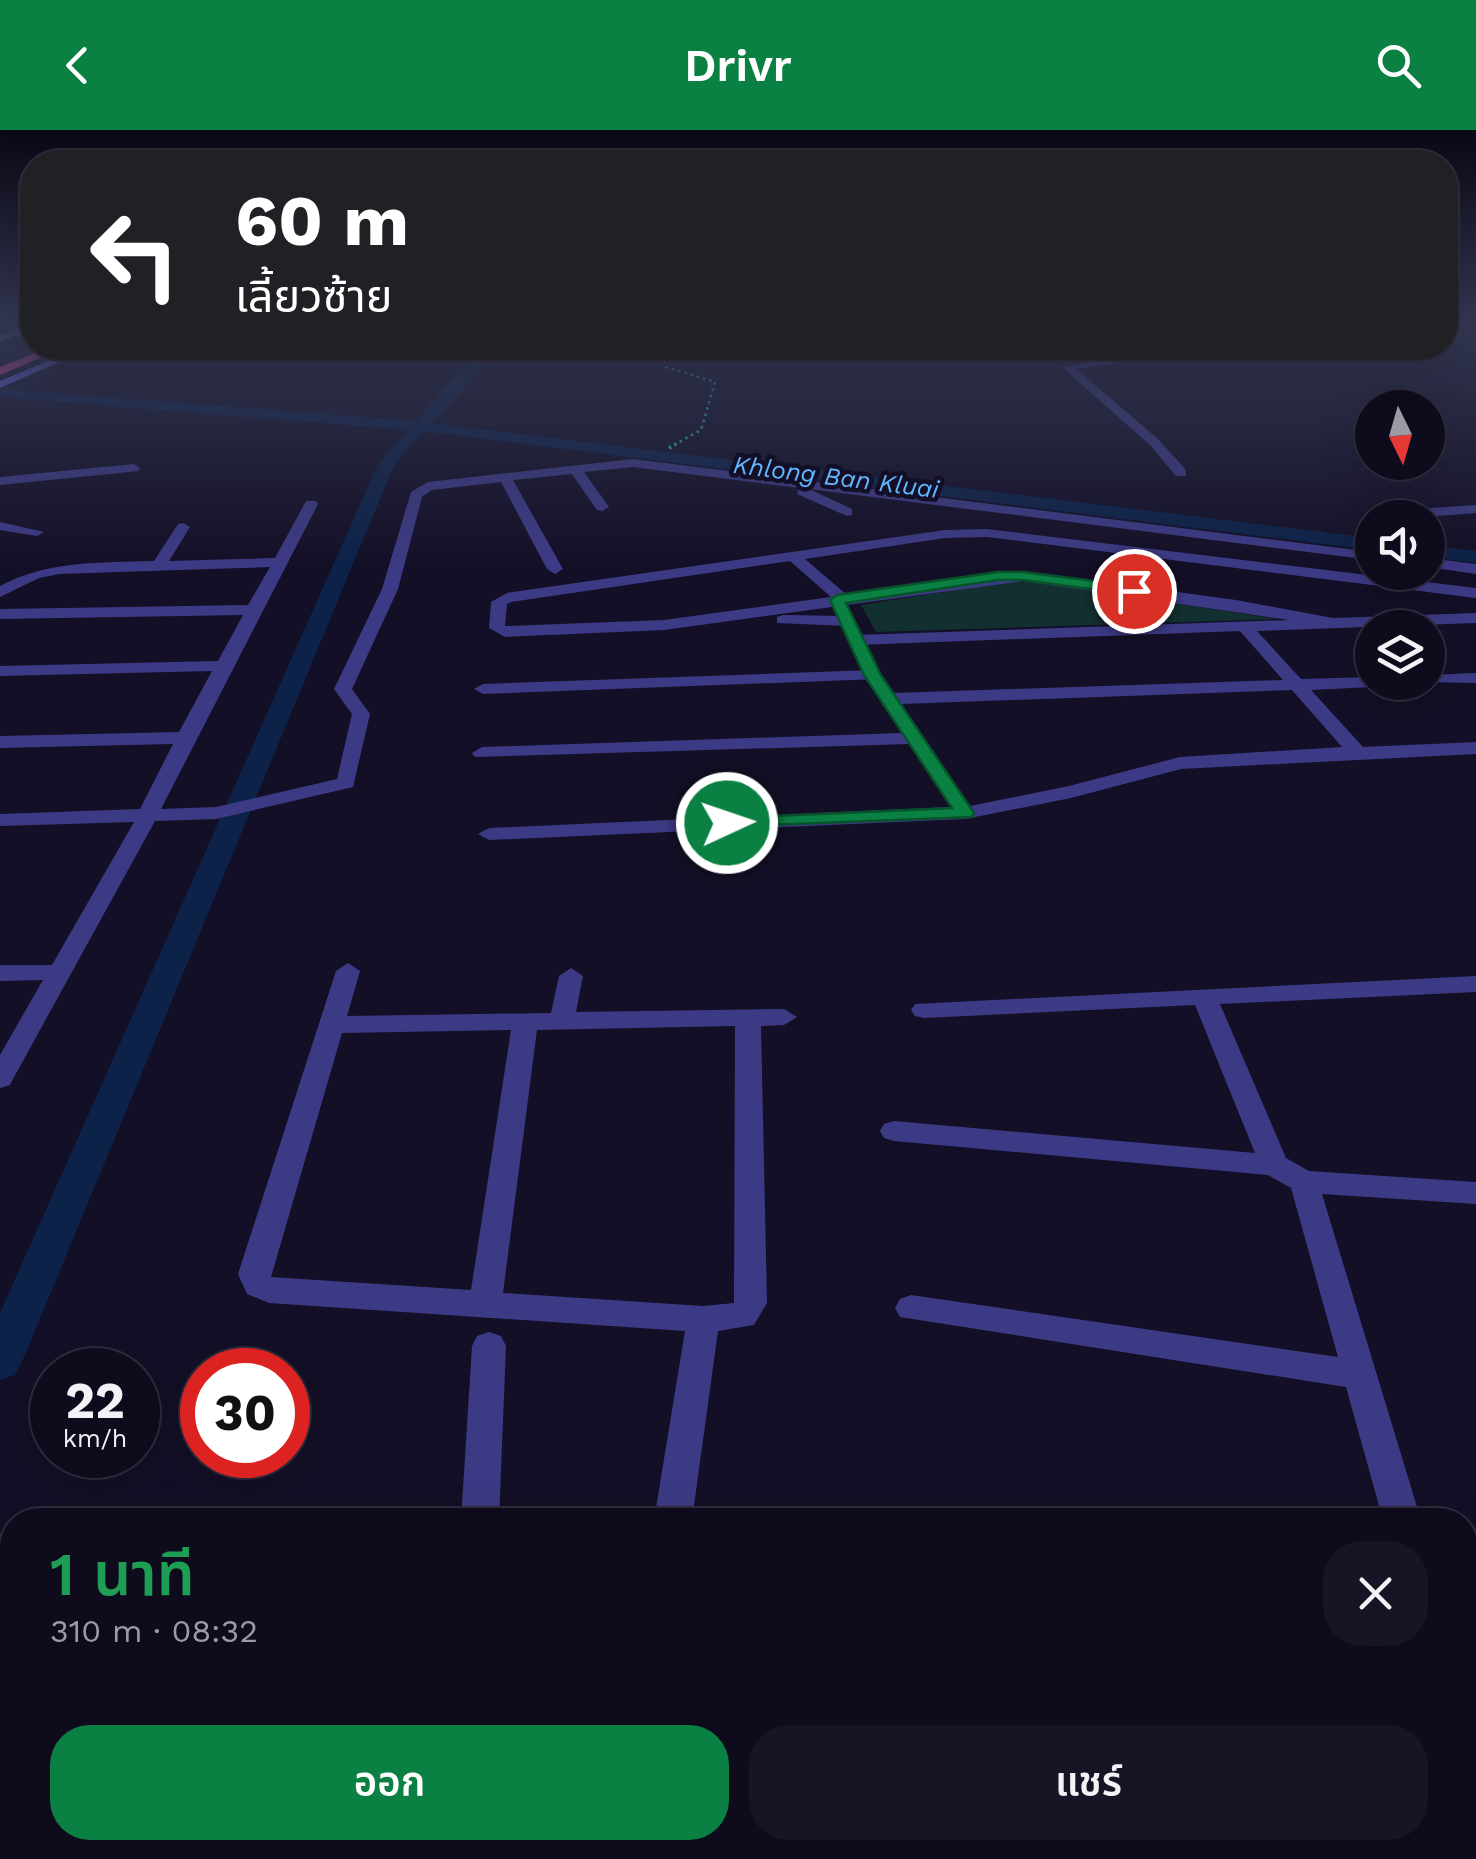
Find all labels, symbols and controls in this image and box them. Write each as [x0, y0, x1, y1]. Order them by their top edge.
icon: back [50, 38, 105, 93]
icon: search [1371, 38, 1426, 93]
text: Drivr [684, 39, 792, 92]
text: 60 m [235, 180, 409, 262]
icon: left [70, 190, 200, 320]
text: เลี้ยวซ้าย [235, 270, 392, 323]
north arrow [1355, 390, 1445, 480]
map controls [1355, 390, 1445, 700]
water label: Khlong Ban Kluai [731, 450, 942, 504]
button: sound [1355, 500, 1445, 590]
pin [1092, 549, 1177, 634]
icon: arrive [1107, 564, 1162, 619]
button: layers [1355, 610, 1445, 700]
position arrow [675, 771, 779, 875]
speed limit sign: 30 [180, 1348, 310, 1478]
text: 22 [65, 1371, 125, 1430]
text: km/h [63, 1424, 127, 1453]
text: 1 นาที [50, 1539, 195, 1610]
button: close [1323, 1541, 1428, 1646]
text: 310 m · 08:32 [50, 1612, 258, 1650]
button: ออก [50, 1725, 729, 1840]
button: แชร์ [749, 1725, 1428, 1840]

